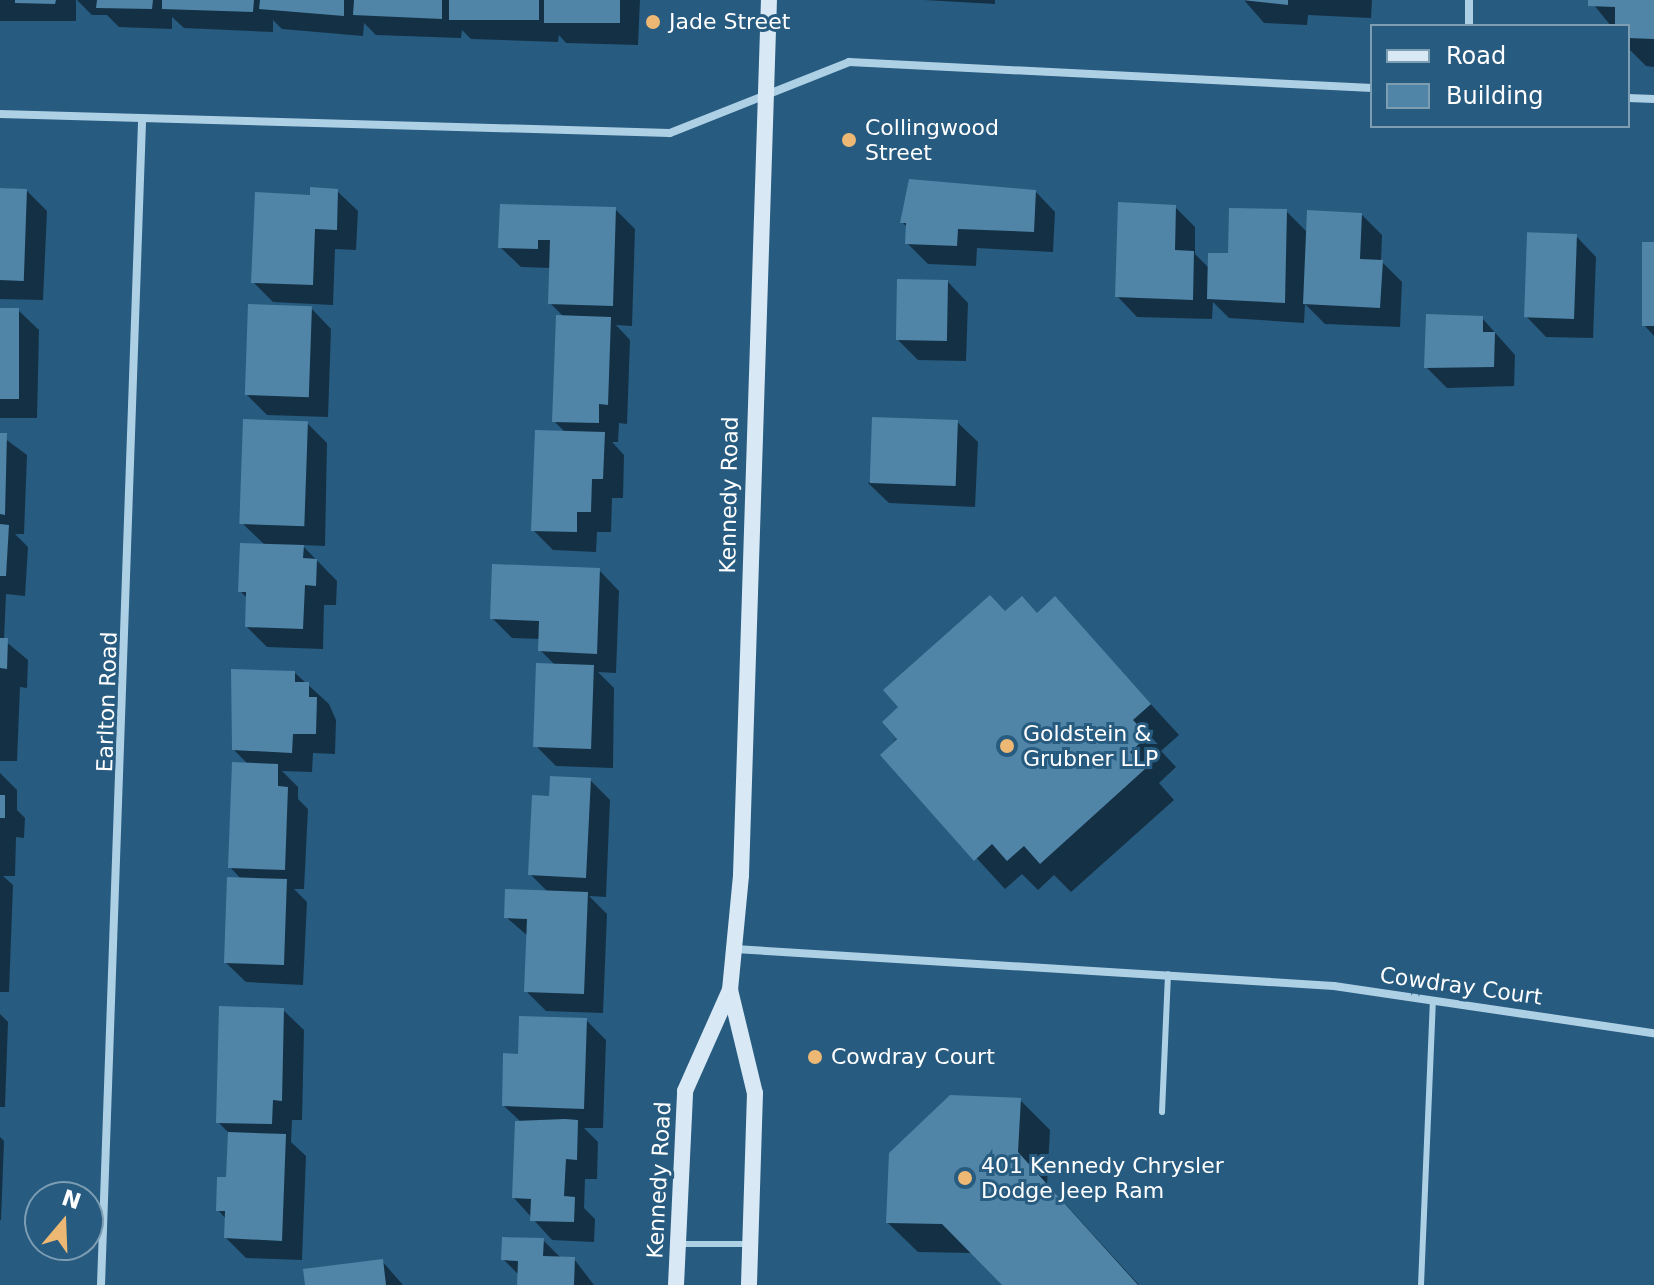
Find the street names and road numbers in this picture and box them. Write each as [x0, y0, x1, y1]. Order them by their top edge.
street label: Kennedy Road [714, 416, 744, 574]
street label: Earlton Road [91, 631, 123, 773]
street label: Cowdray Court [1378, 962, 1544, 1010]
street label: Kennedy Road [642, 1101, 676, 1259]

